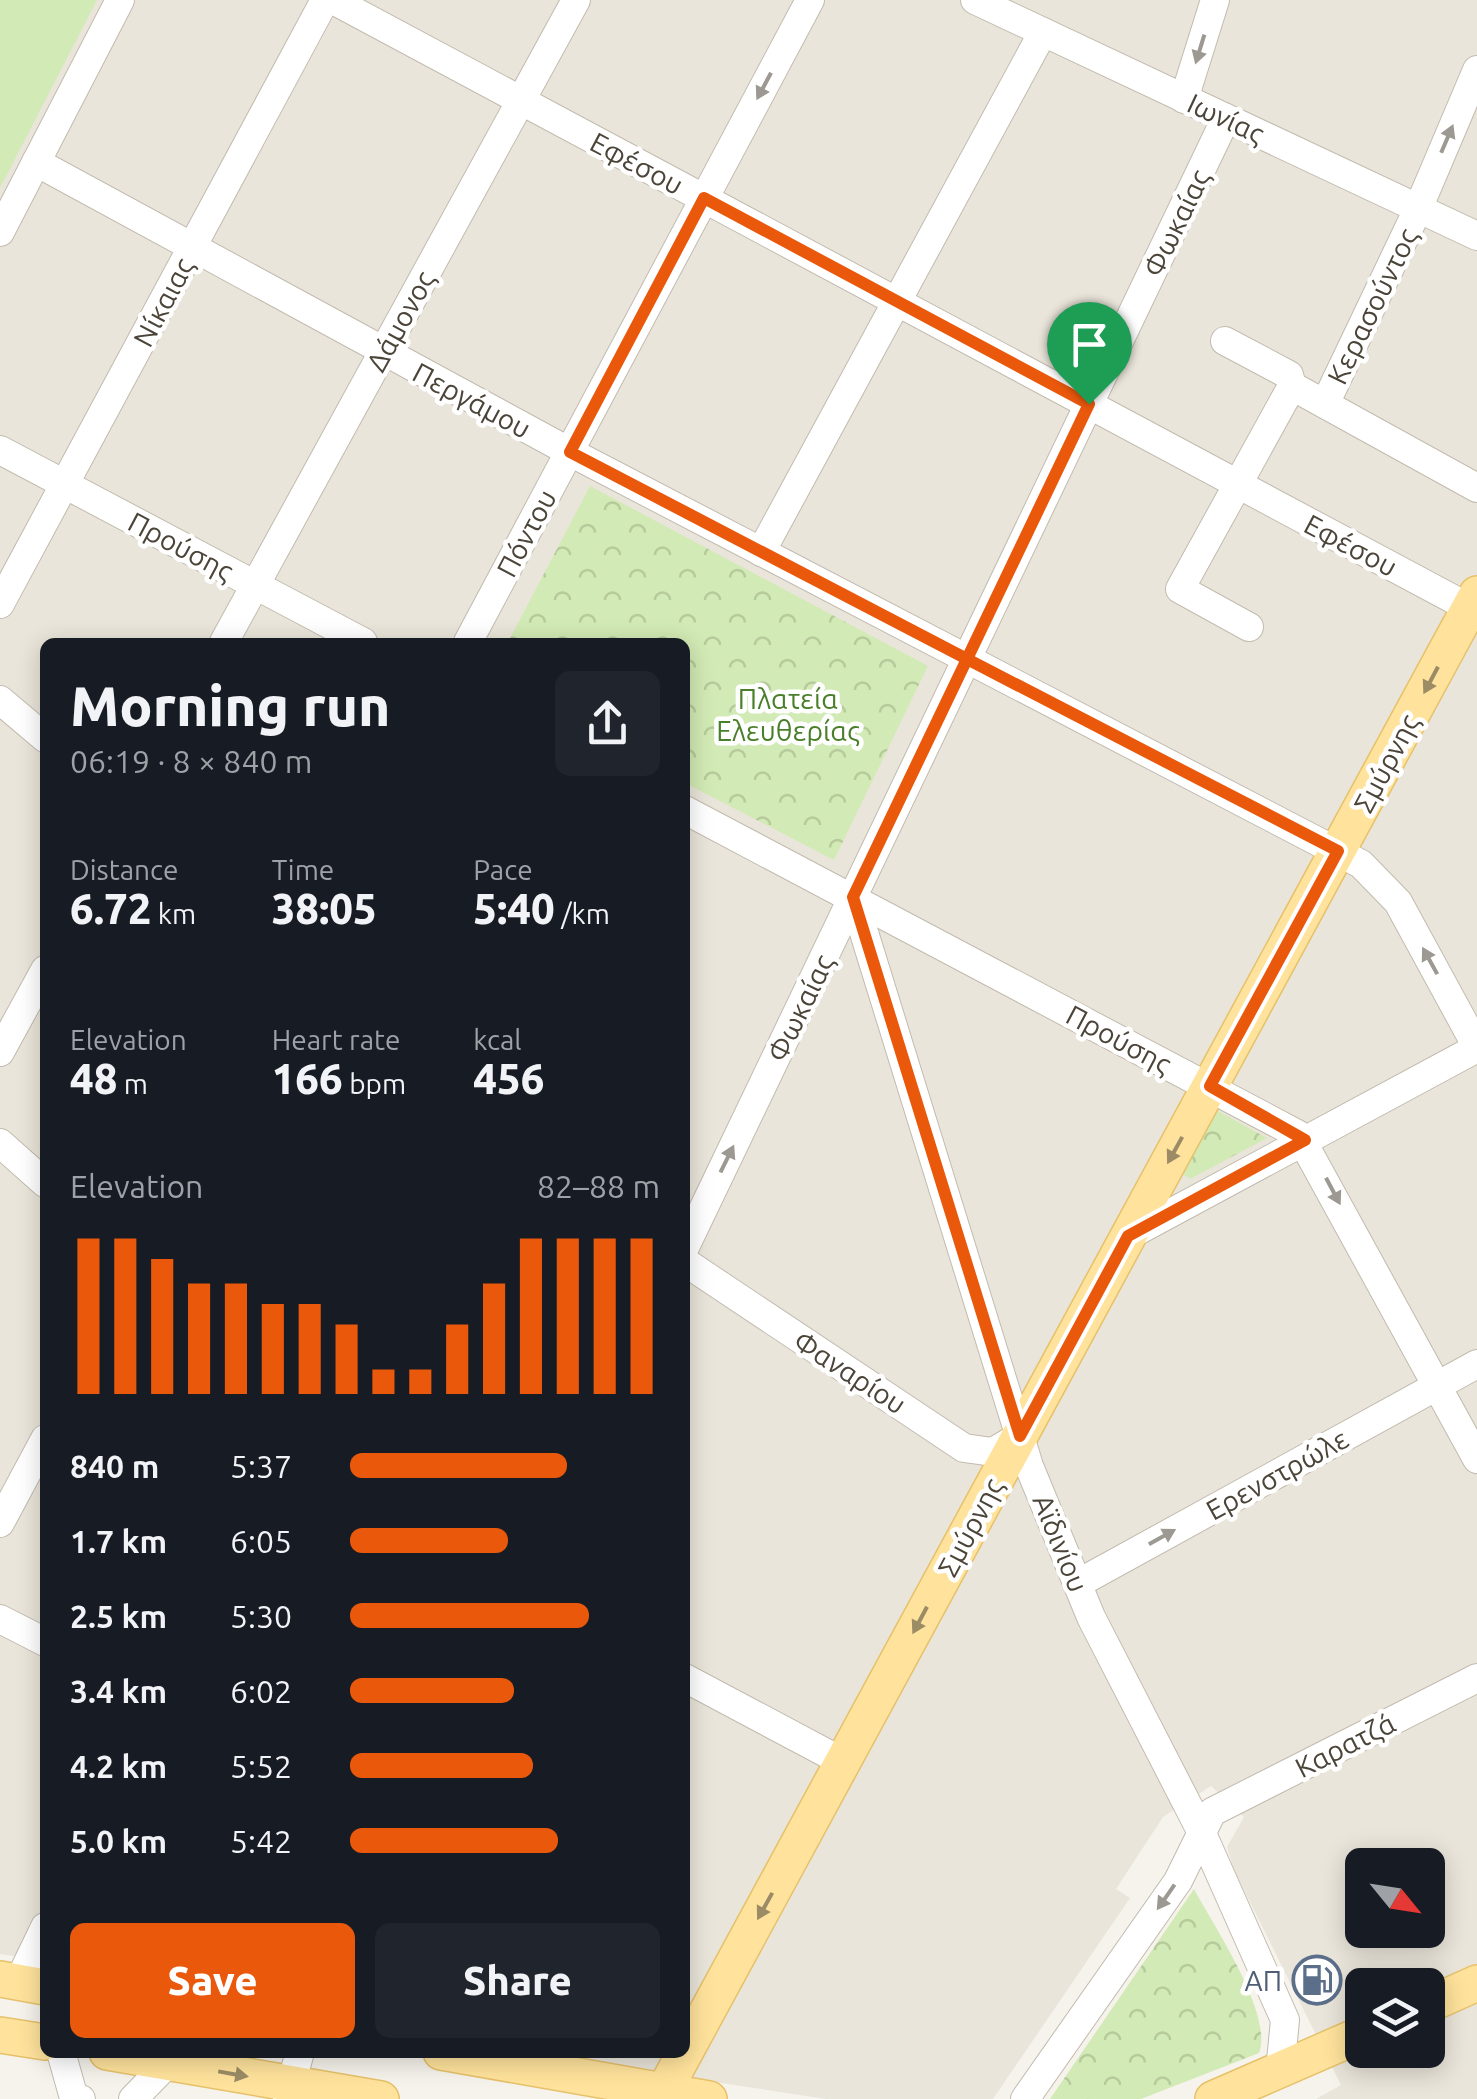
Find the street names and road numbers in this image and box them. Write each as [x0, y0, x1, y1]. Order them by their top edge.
street label: Ιωνίας [1182, 87, 1269, 150]
street label: Εφέσου [586, 126, 688, 200]
street label: Φωκαίας [1137, 164, 1216, 282]
street label: Κερασούντος [1321, 223, 1424, 389]
street label: Νίκαιας [127, 252, 200, 352]
street label: Δάμονος [360, 265, 441, 377]
street label: Περγάμου [408, 356, 536, 444]
street label: Πόντου [490, 484, 562, 582]
street label: Προύσης [123, 506, 239, 587]
street label: Εφέσου [1300, 508, 1402, 582]
street label: Σμύρνης [1347, 708, 1426, 818]
street label: Φωκαίας [761, 949, 840, 1067]
street label: Προύσης [1061, 999, 1177, 1080]
street label: Φαναρίου [788, 1324, 912, 1420]
street label: Ερενστρώλε [1201, 1422, 1353, 1526]
street label: Σμύρνης [931, 1472, 1010, 1582]
street label: Αϊδινίου [1027, 1490, 1095, 1596]
street label: Καρατζά [1290, 1707, 1401, 1784]

